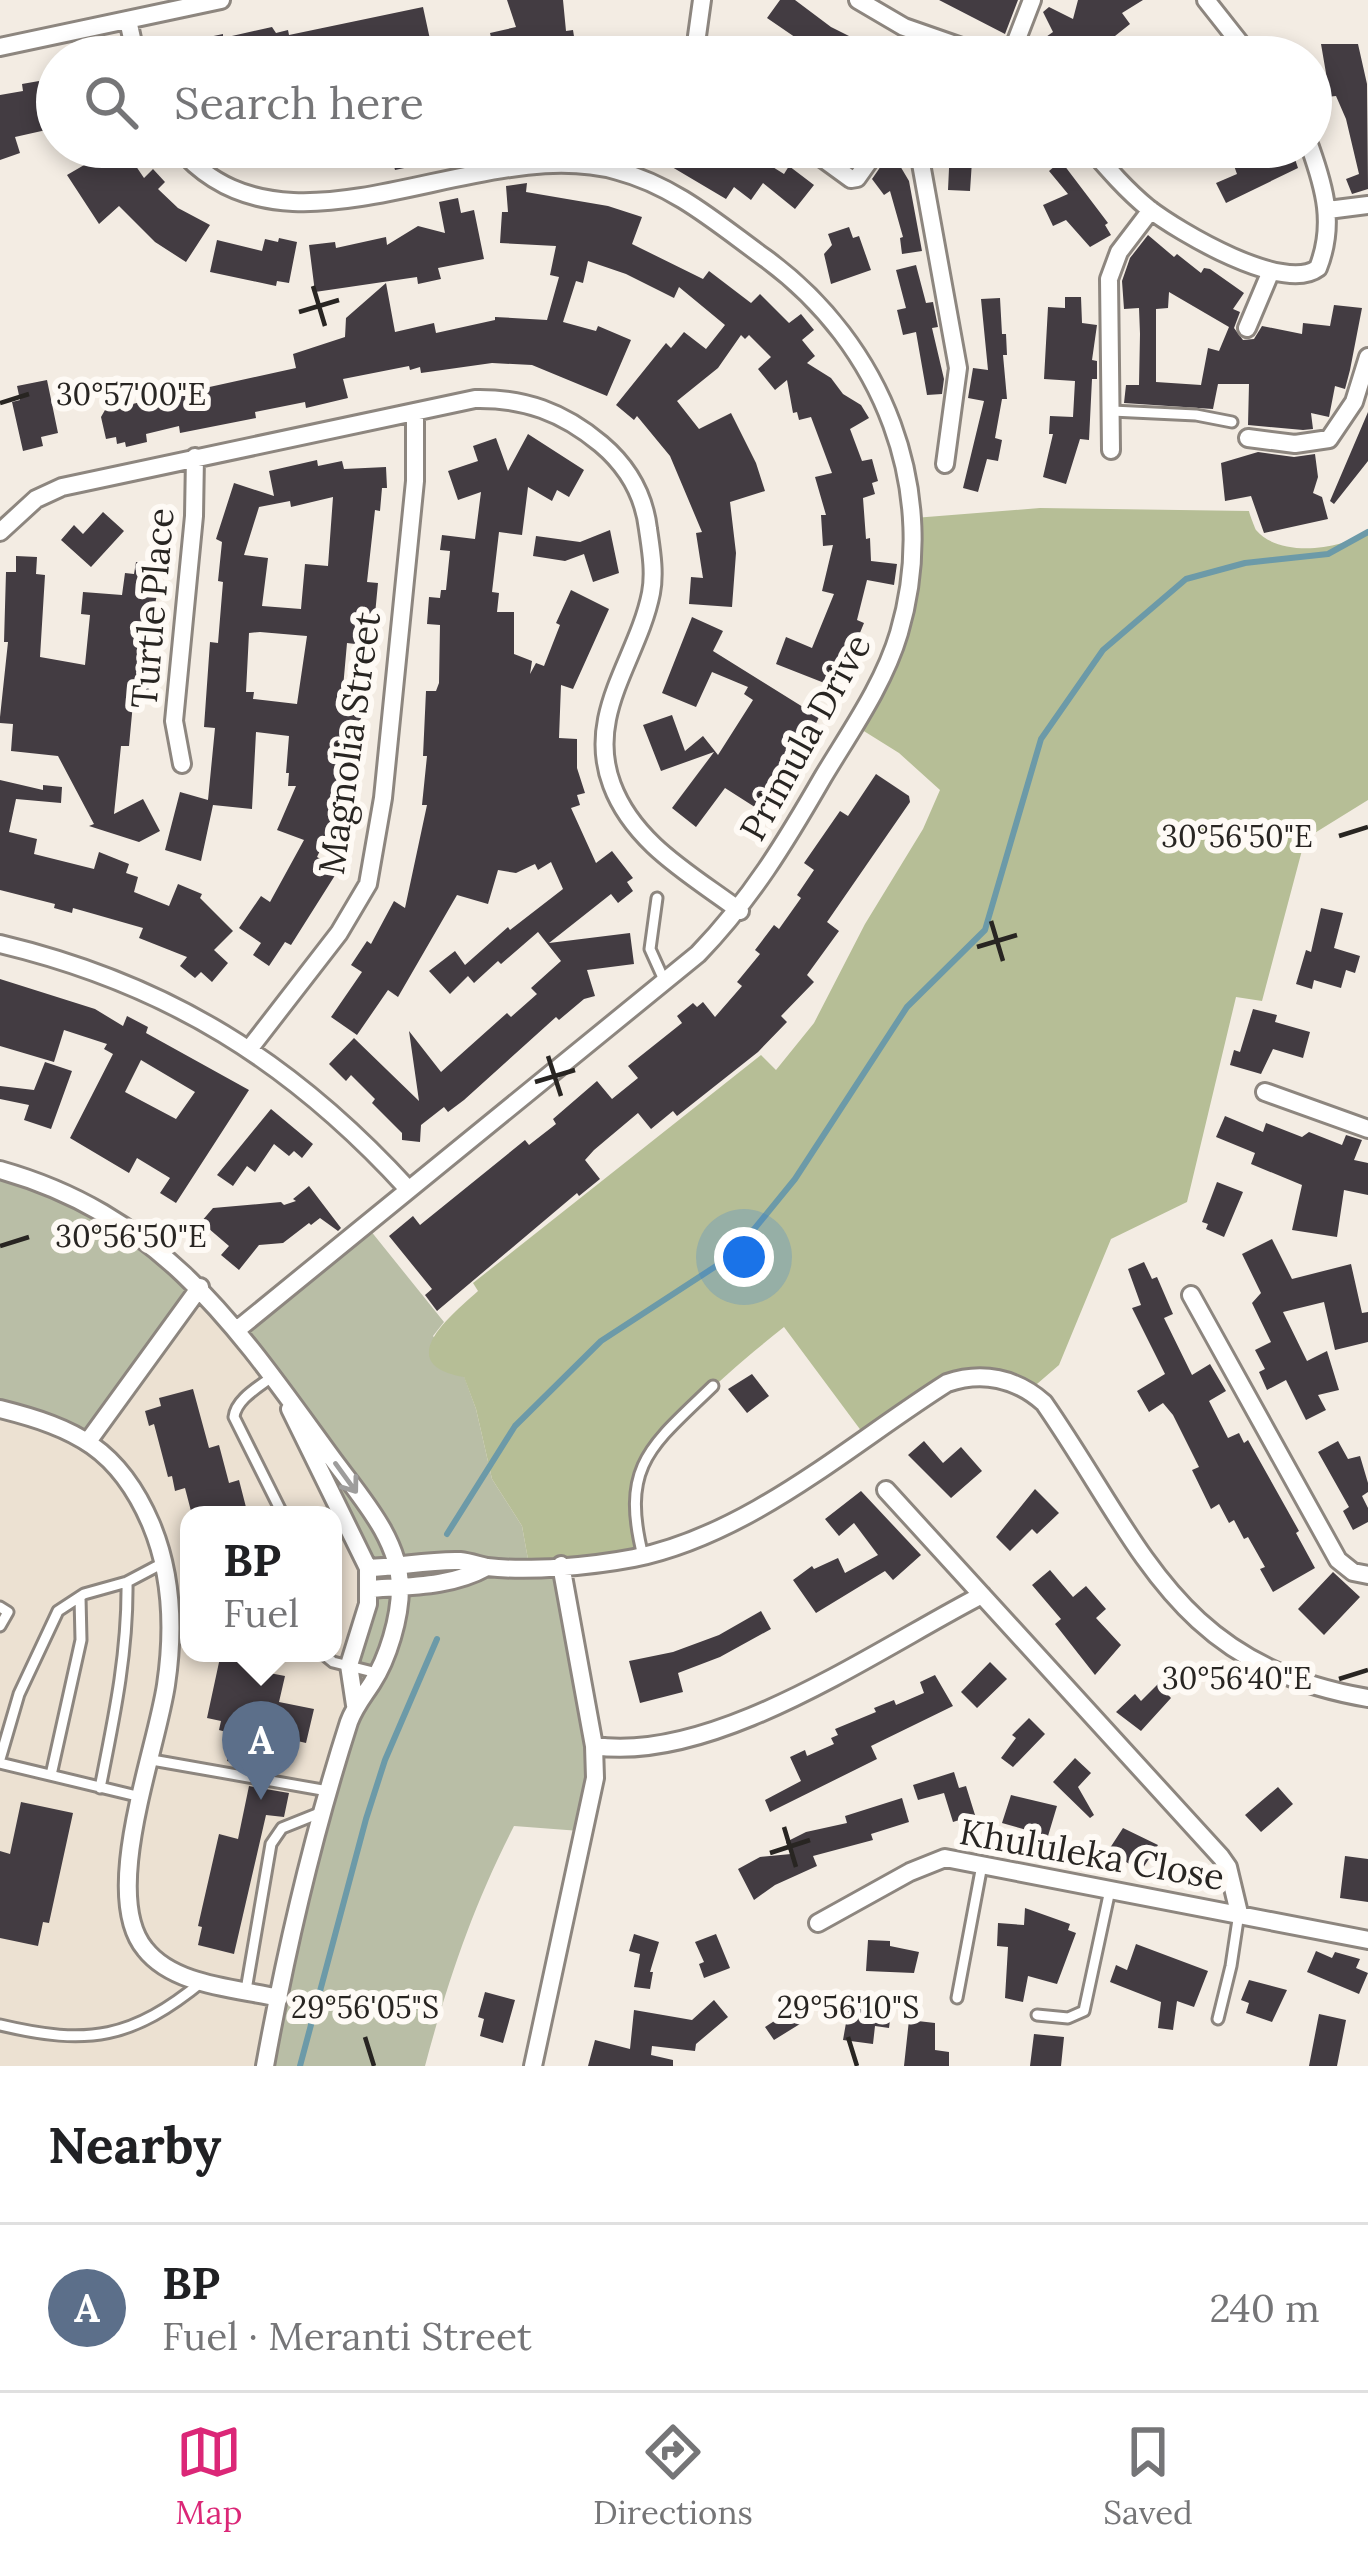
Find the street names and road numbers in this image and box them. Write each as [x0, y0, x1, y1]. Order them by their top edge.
street label: Turtle Place [120, 506, 184, 710]
street label: Magnolia Street [308, 609, 390, 877]
street label: Primula Drive [729, 626, 881, 848]
street label: Khululeka Close [956, 1808, 1228, 1900]

